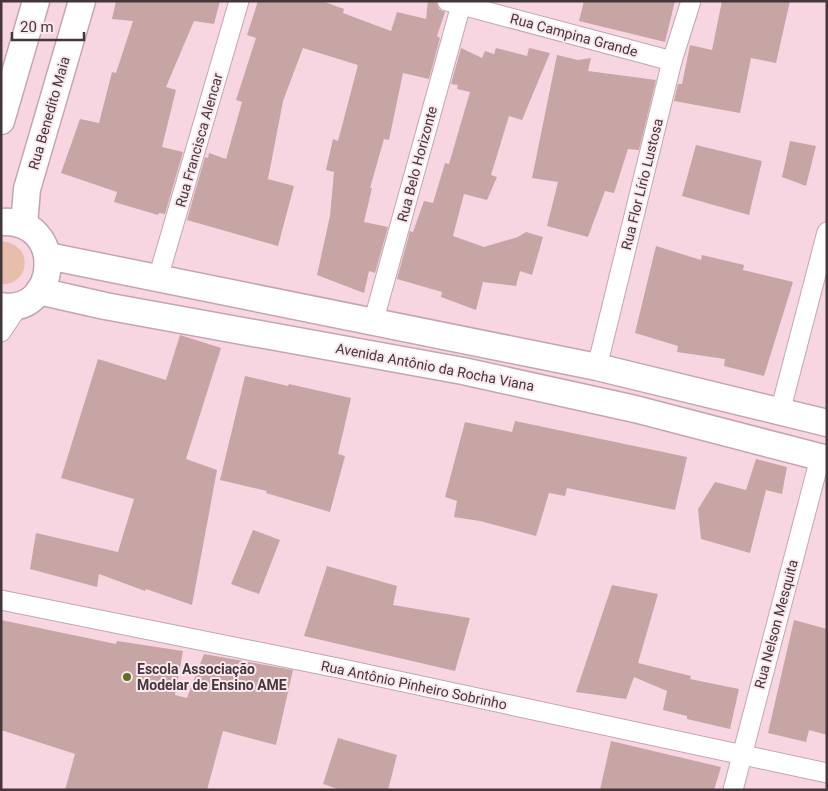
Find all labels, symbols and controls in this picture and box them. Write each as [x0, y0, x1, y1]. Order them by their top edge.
scale bar [12, 10, 85, 42]
street label: Rua Campina Grande [509, 10, 639, 60]
text: 20 m [20, 18, 54, 36]
street label: Rua Benedito Maia [25, 55, 73, 171]
street label: Rua Francisca Alencar [172, 71, 226, 209]
street label: Rua Belo Horizonte [394, 104, 440, 224]
street label: Rua Flor Lírio Lustosa [618, 117, 666, 251]
street label: Avenida Antônio da Rocha Viana [334, 340, 536, 394]
street label: Rua Nelson Mesquita [751, 558, 801, 690]
street label: Rua Antônio Pinheiro Sobrinho [320, 657, 508, 713]
place label: Escola Associação Modelar de Ensino AME [137, 661, 287, 693]
marker: Escola Associação Modelar de Ensino AME [121, 671, 133, 683]

